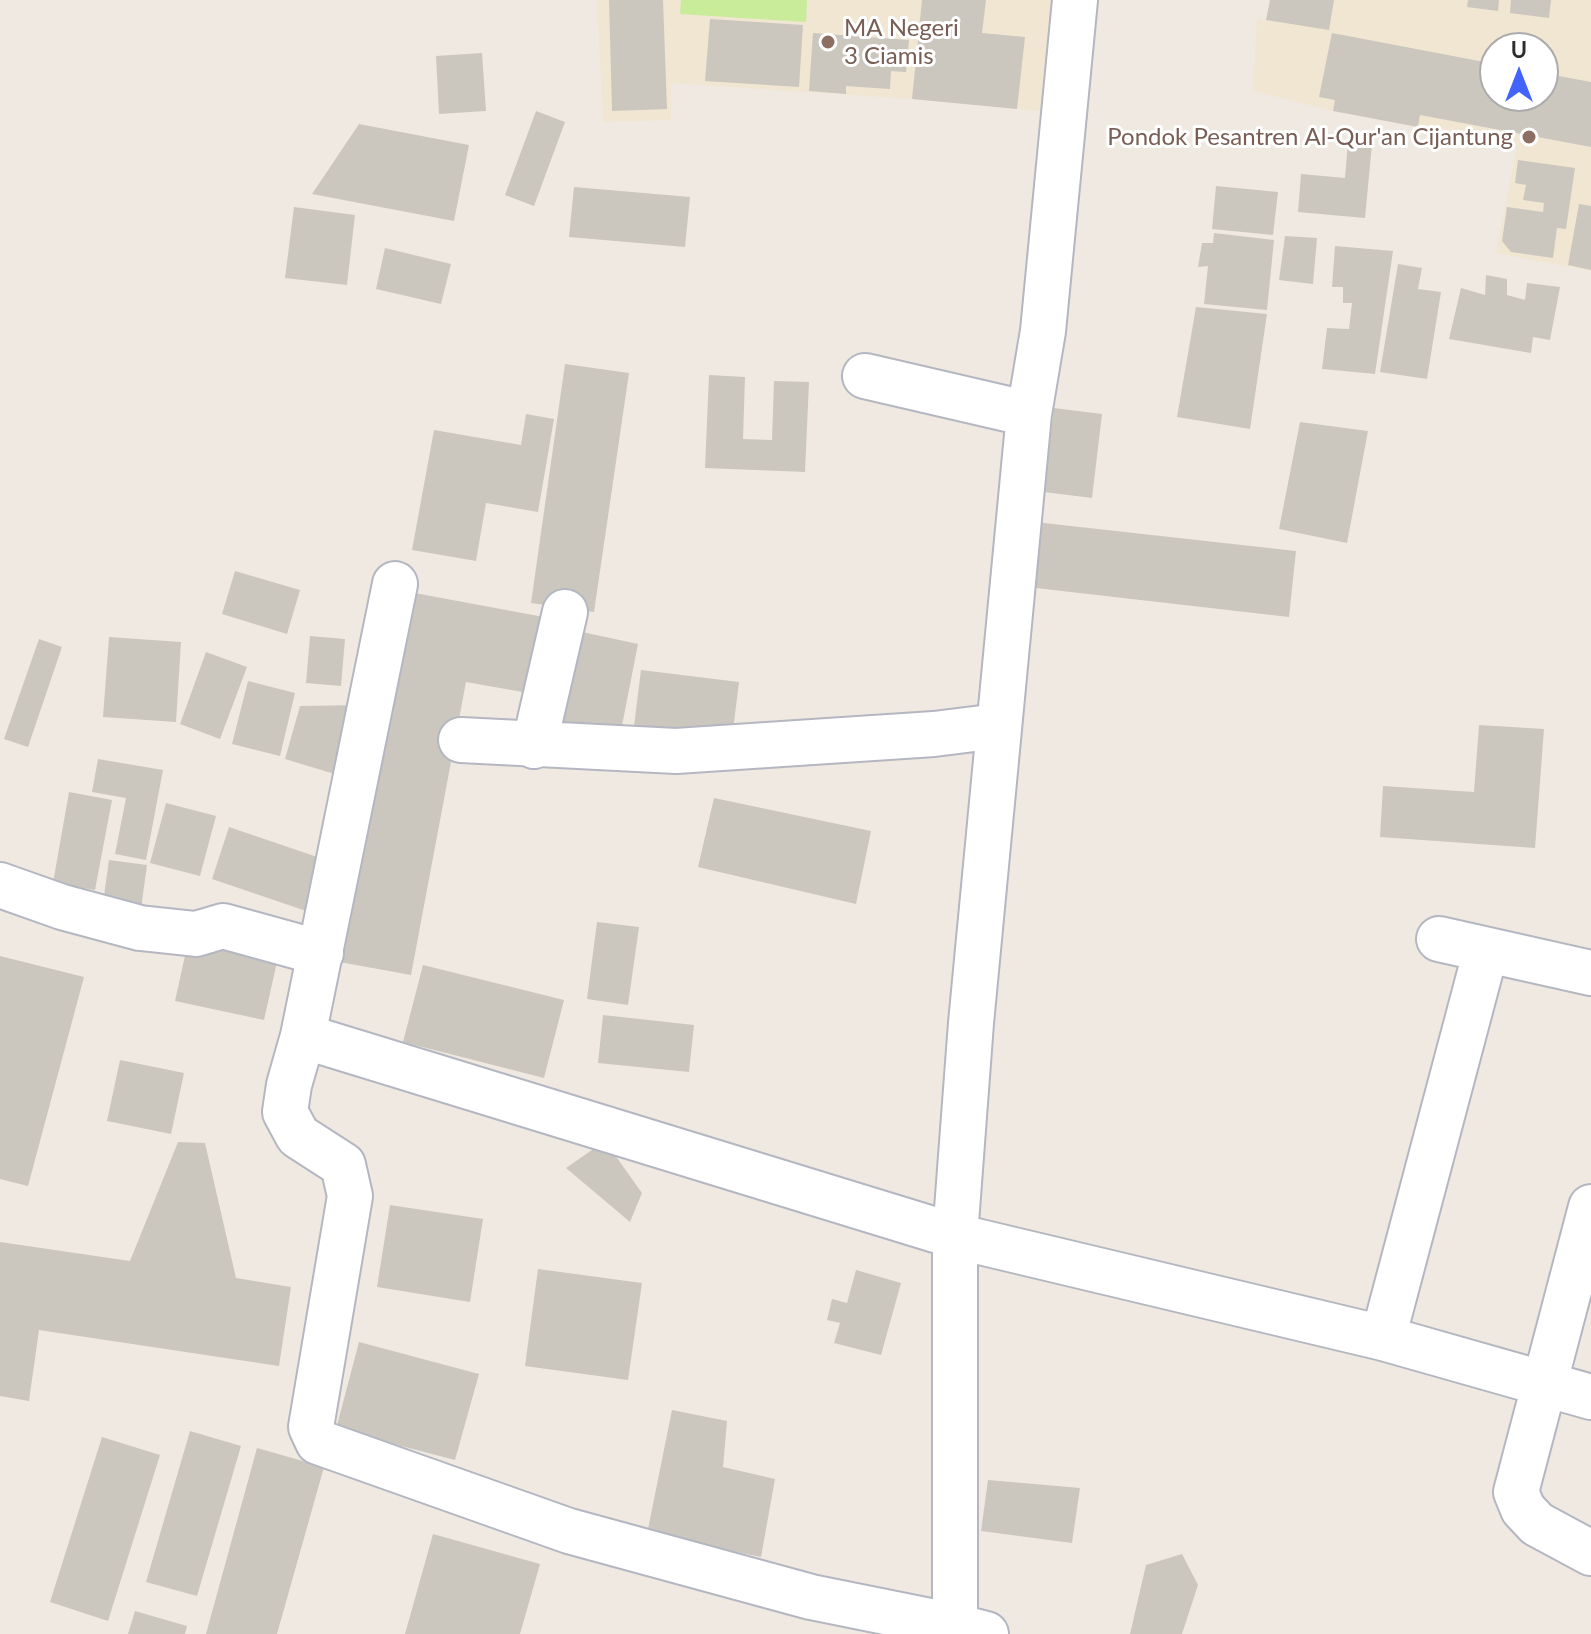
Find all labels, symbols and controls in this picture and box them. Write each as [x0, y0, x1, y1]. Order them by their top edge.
place label: MA Negeri 3 Ciamis [844, 14, 959, 70]
north arrow [1479, 32, 1559, 112]
marker: MA Negeri 3 Ciamis [819, 33, 837, 51]
text: U [1511, 36, 1527, 63]
place label: Pondok Pesantren Al-Qur'an Cijantung [1107, 123, 1513, 151]
marker: Pondok Pesantren Al-Qur'an Cijantung [1520, 128, 1538, 146]

